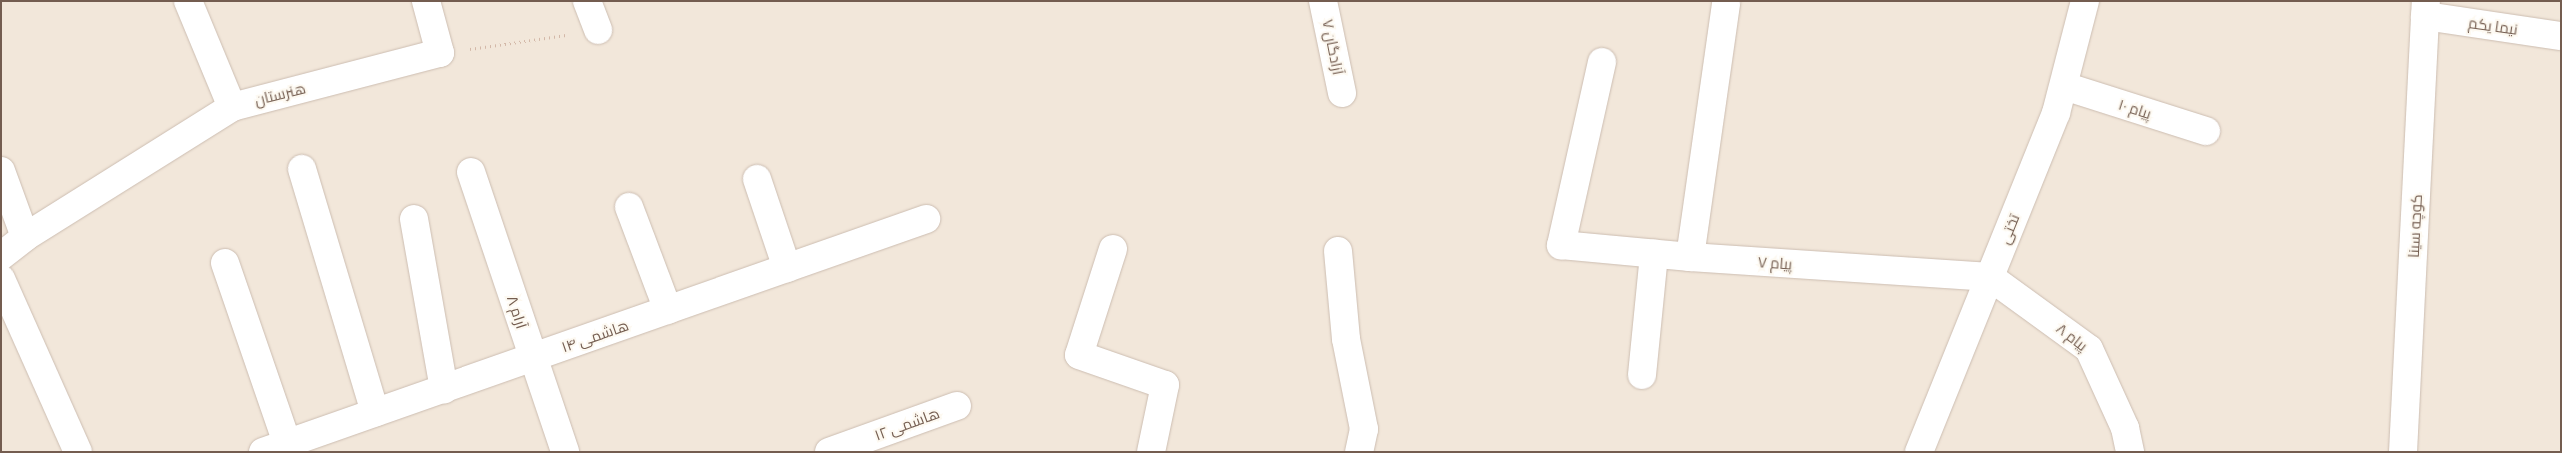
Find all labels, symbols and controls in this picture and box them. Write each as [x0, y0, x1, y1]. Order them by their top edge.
street label: نیما یکم [2467, 14, 2519, 38]
street label: آزادگان ۷ [1319, 18, 1347, 76]
street label: هنرستان [253, 79, 307, 109]
street label: پیام ۱۰ [2116, 95, 2154, 123]
street label: کوچه سینا [2404, 194, 2426, 258]
street label: تختی [1995, 211, 2023, 247]
street label: پیام ۷ [1757, 253, 1793, 273]
street label: آرام ۸ [503, 293, 531, 331]
street label: هاشمی ۱۴ [559, 316, 631, 356]
street label: پیام ۸ [2053, 319, 2091, 355]
street label: هاشمی ۱۲ [872, 404, 942, 444]

